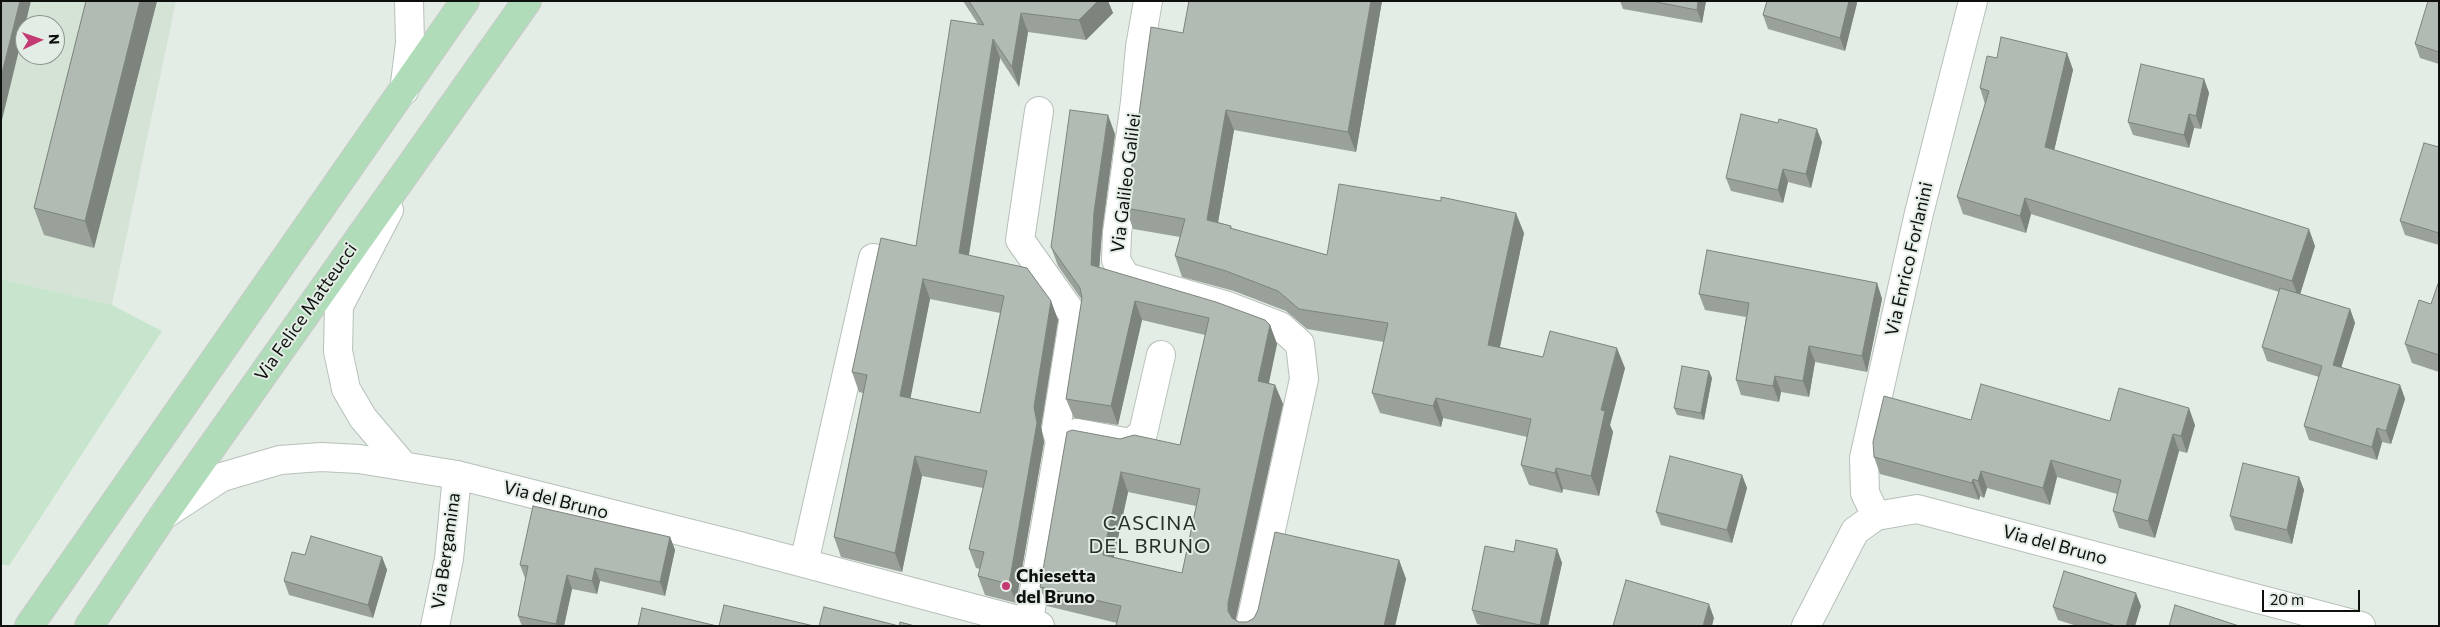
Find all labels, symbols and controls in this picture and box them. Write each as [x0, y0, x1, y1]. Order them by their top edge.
north arrow [15, 15, 65, 65]
text: N [46, 34, 63, 45]
street label: Via Galileo Galilei [1107, 112, 1145, 254]
street label: Via Enrico Forlanini [1881, 180, 1937, 338]
street label: Via Felice Matteucci [250, 239, 362, 385]
street label: Via del Bruno [501, 476, 611, 524]
street label: Via Bergamina [427, 491, 465, 611]
district label: CASCINA DEL BRUNO [1087, 511, 1213, 558]
street label: Via del Bruno [2000, 521, 2110, 569]
place label: Chiesetta del Bruno [1016, 565, 1096, 608]
marker: Chiesetta del Bruno [1000, 580, 1012, 592]
scale bar [2265, 580, 2362, 612]
text: 20 m [2270, 590, 2304, 608]

